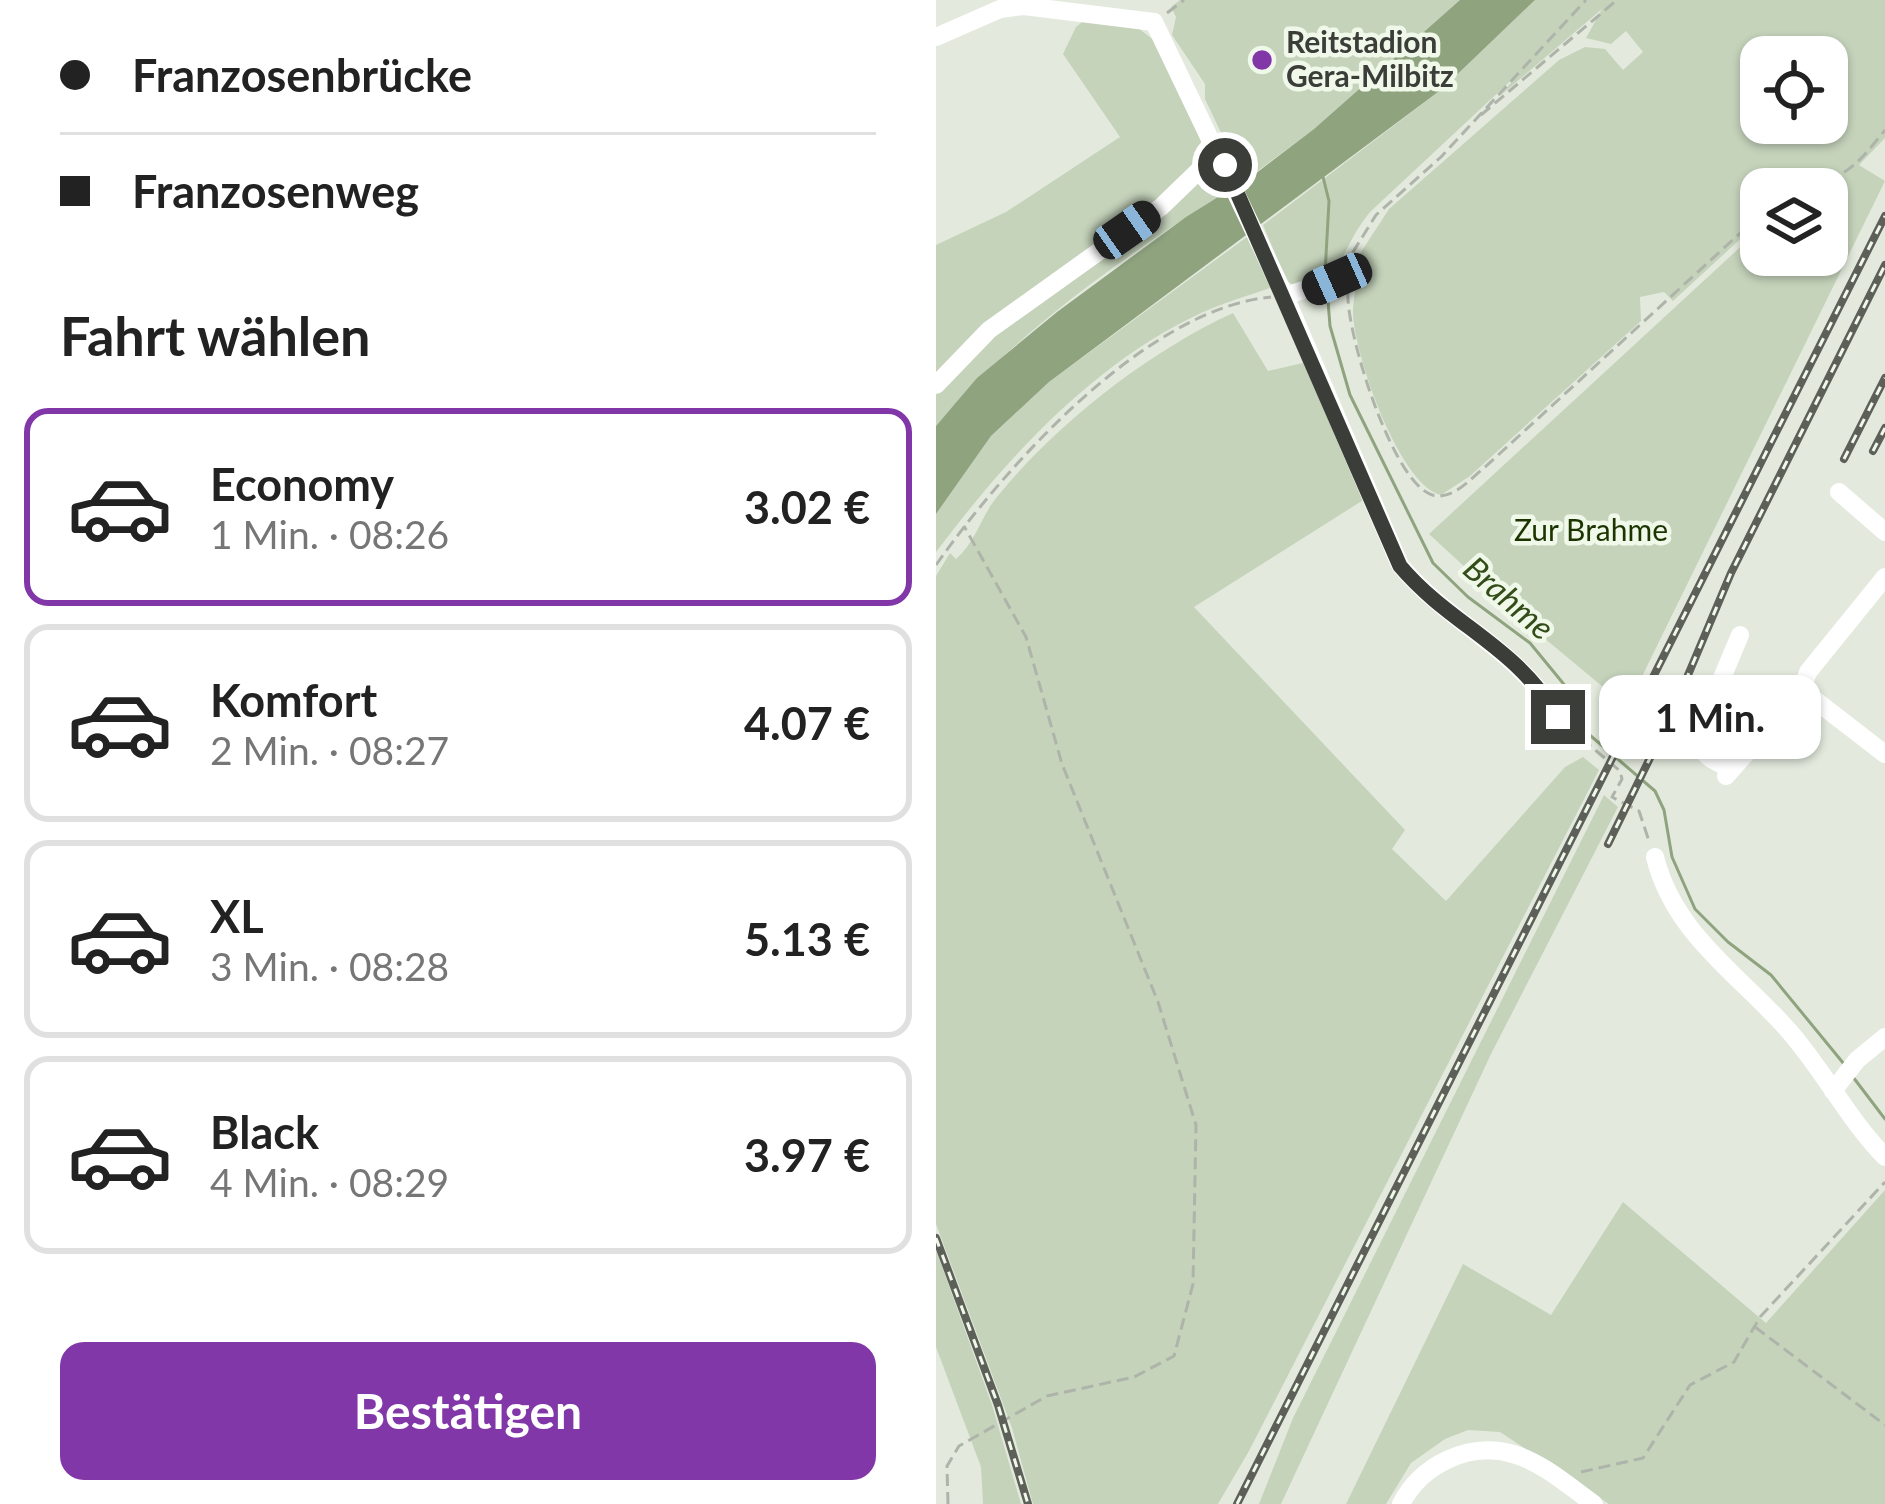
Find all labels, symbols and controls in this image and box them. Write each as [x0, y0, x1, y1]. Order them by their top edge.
place label: Reitstadion Gera-Milbitz [1286, 23, 1454, 93]
map controls [1740, 36, 1848, 276]
button: locate [1740, 36, 1848, 144]
marker: Reitstadion Gera-Milbitz [1249, 47, 1275, 73]
text: Franzosenbrücke [132, 48, 472, 102]
route start [1198, 138, 1252, 192]
text: Franzosenweg [132, 164, 419, 218]
button: layers [1740, 168, 1848, 276]
car [1087, 195, 1167, 265]
car [1297, 248, 1377, 310]
text: Fahrt wählen [60, 303, 371, 368]
icon: car [66, 453, 174, 561]
text: Economy [210, 457, 394, 511]
text: 3.02 € [744, 480, 870, 534]
text: 1 Min. · 08:26 [210, 511, 449, 557]
park label: Zur Brahme [1514, 511, 1668, 547]
water label: Brahme [1457, 547, 1563, 647]
icon: car [66, 669, 174, 777]
text: Komfort [210, 673, 377, 727]
callout: 1 Min. [1600, 675, 1822, 759]
route end [1531, 690, 1585, 744]
text: 1 Min. [1655, 694, 1765, 740]
text: 4.07 € [744, 696, 870, 750]
text: 2 Min. · 08:27 [210, 727, 449, 773]
icon: car [66, 885, 174, 993]
text: XL [210, 889, 264, 943]
text: 5.13 € [744, 912, 870, 966]
text: 3 Min. · 08:28 [210, 943, 449, 989]
icon: car [66, 1101, 174, 1209]
text: Black [210, 1105, 319, 1159]
text: 3.97 € [744, 1128, 870, 1182]
text: 4 Min. · 08:29 [210, 1159, 449, 1205]
button: Bestätigen [60, 1342, 876, 1480]

